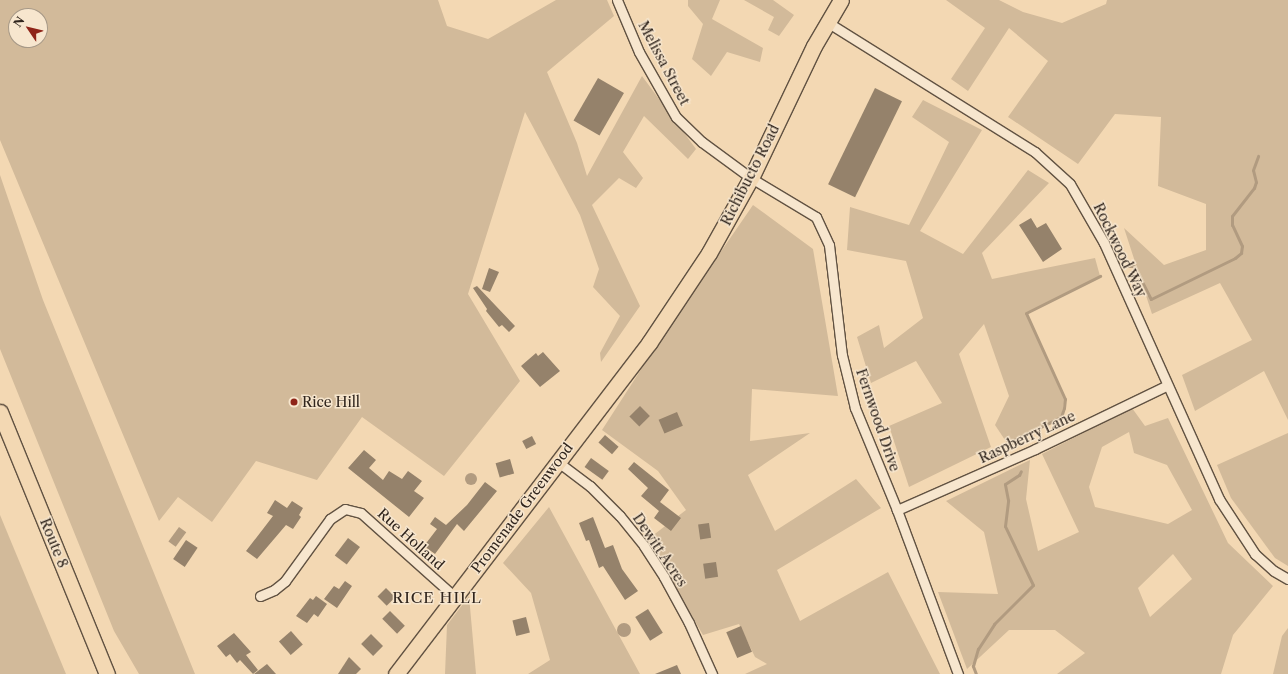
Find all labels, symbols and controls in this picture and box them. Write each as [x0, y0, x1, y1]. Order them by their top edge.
north arrow [8, 8, 48, 48]
text: N [11, 14, 27, 30]
street label: Melissa Street [635, 18, 693, 108]
street label: Richibucto Road [717, 122, 783, 228]
street label: Rockwood Way [1090, 200, 1150, 300]
street label: Fernwood Drive [853, 366, 903, 474]
place label: Rice Hill [302, 394, 360, 410]
marker: Rice Hill [289, 397, 299, 407]
street label: Raspberry Lane [976, 407, 1078, 467]
street label: Promenade Greenwood [468, 440, 576, 576]
street label: Rue Holland [374, 505, 448, 573]
street label: Dewitt Acres [629, 510, 691, 590]
street label: Route 8 [36, 516, 72, 570]
district label: RICE HILL [392, 589, 482, 607]

